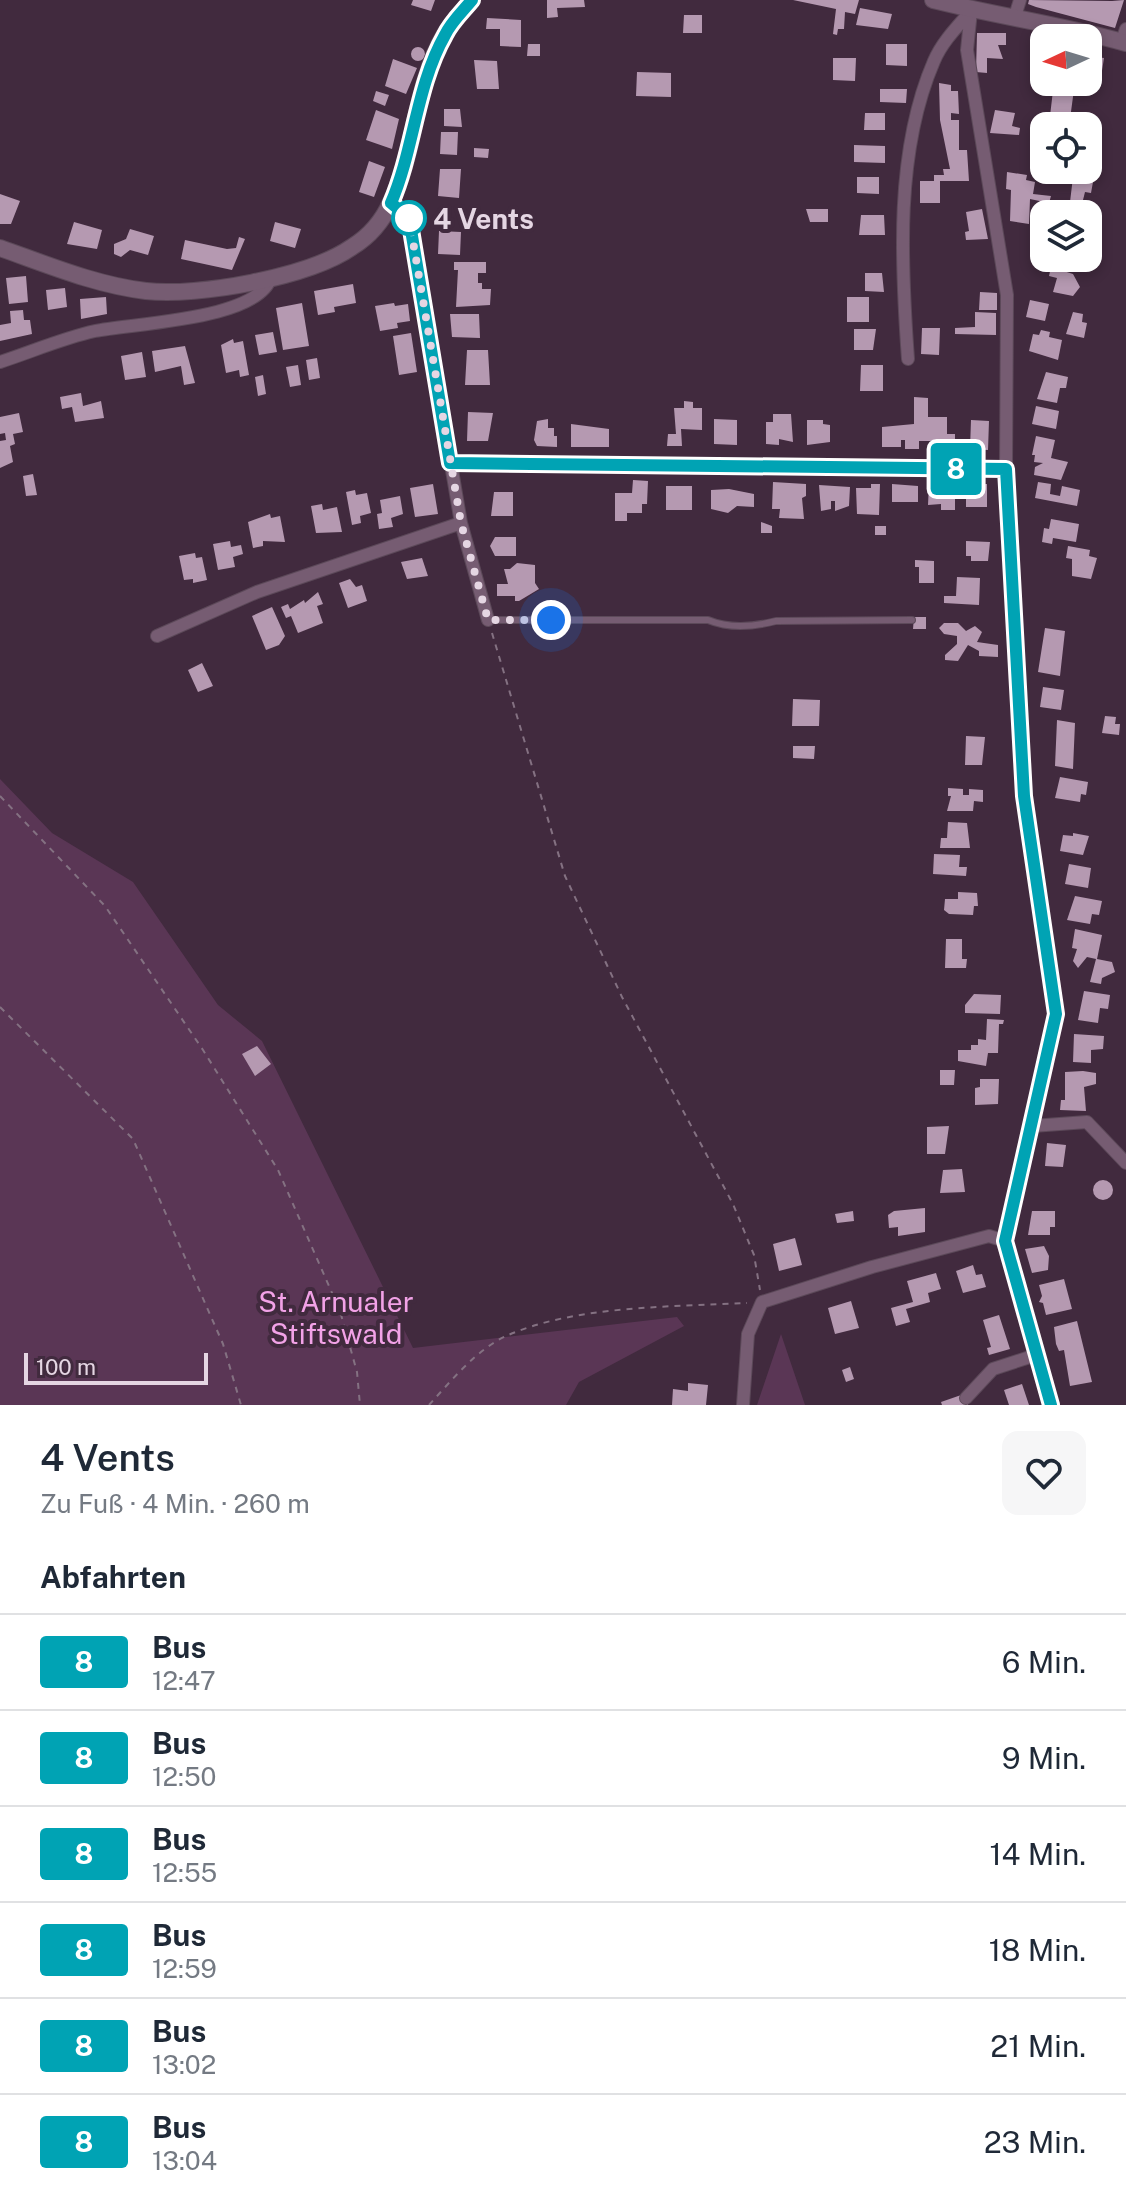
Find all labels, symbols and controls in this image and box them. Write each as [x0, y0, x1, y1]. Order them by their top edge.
north arrow [1030, 24, 1102, 96]
map controls [1030, 24, 1102, 272]
button: locate [1030, 112, 1102, 184]
button: layers [1030, 200, 1102, 272]
marker: 4 Vents [392, 201, 426, 235]
place label: 4 Vents [433, 202, 534, 235]
line badge: 8 [930, 443, 982, 495]
text: 8 [947, 452, 965, 485]
your location [531, 600, 571, 640]
park label: St. Arnualer Stiftswald [258, 1285, 414, 1350]
scale bar [24, 1349, 208, 1385]
text: 100 m [36, 1354, 96, 1380]
button: heart [1002, 1431, 1086, 1515]
text: 4 Vents [40, 1435, 175, 1480]
text: Zu Fuß · 4 Min. · 260 m [40, 1488, 310, 1519]
text: Abfahrten [40, 1559, 186, 1595]
text: Bus [152, 1629, 206, 1665]
text: 6 Min. [1002, 1644, 1086, 1680]
text: 8 [75, 1645, 93, 1678]
text: 12:47 [152, 1665, 216, 1696]
text: Bus [152, 1725, 206, 1761]
text: 9 Min. [1002, 1740, 1086, 1776]
text: 8 [75, 1741, 93, 1774]
text: 12:50 [152, 1761, 217, 1792]
text: Bus [152, 1821, 206, 1857]
text: 14 Min. [989, 1836, 1086, 1872]
text: 8 [75, 1837, 93, 1870]
text: 12:55 [152, 1857, 217, 1888]
text: Bus [152, 1917, 206, 1953]
text: 18 Min. [989, 1932, 1086, 1968]
text: 8 [75, 1933, 93, 1966]
text: 12:59 [152, 1953, 217, 1984]
text: Bus [152, 2013, 206, 2049]
text: 21 Min. [990, 2028, 1086, 2064]
text: 8 [75, 2029, 93, 2062]
text: 13:02 [152, 2049, 216, 2080]
text: Bus [152, 2109, 206, 2145]
text: 23 Min. [984, 2124, 1086, 2160]
text: 8 [75, 2125, 93, 2158]
text: 13:04 [152, 2145, 217, 2176]

